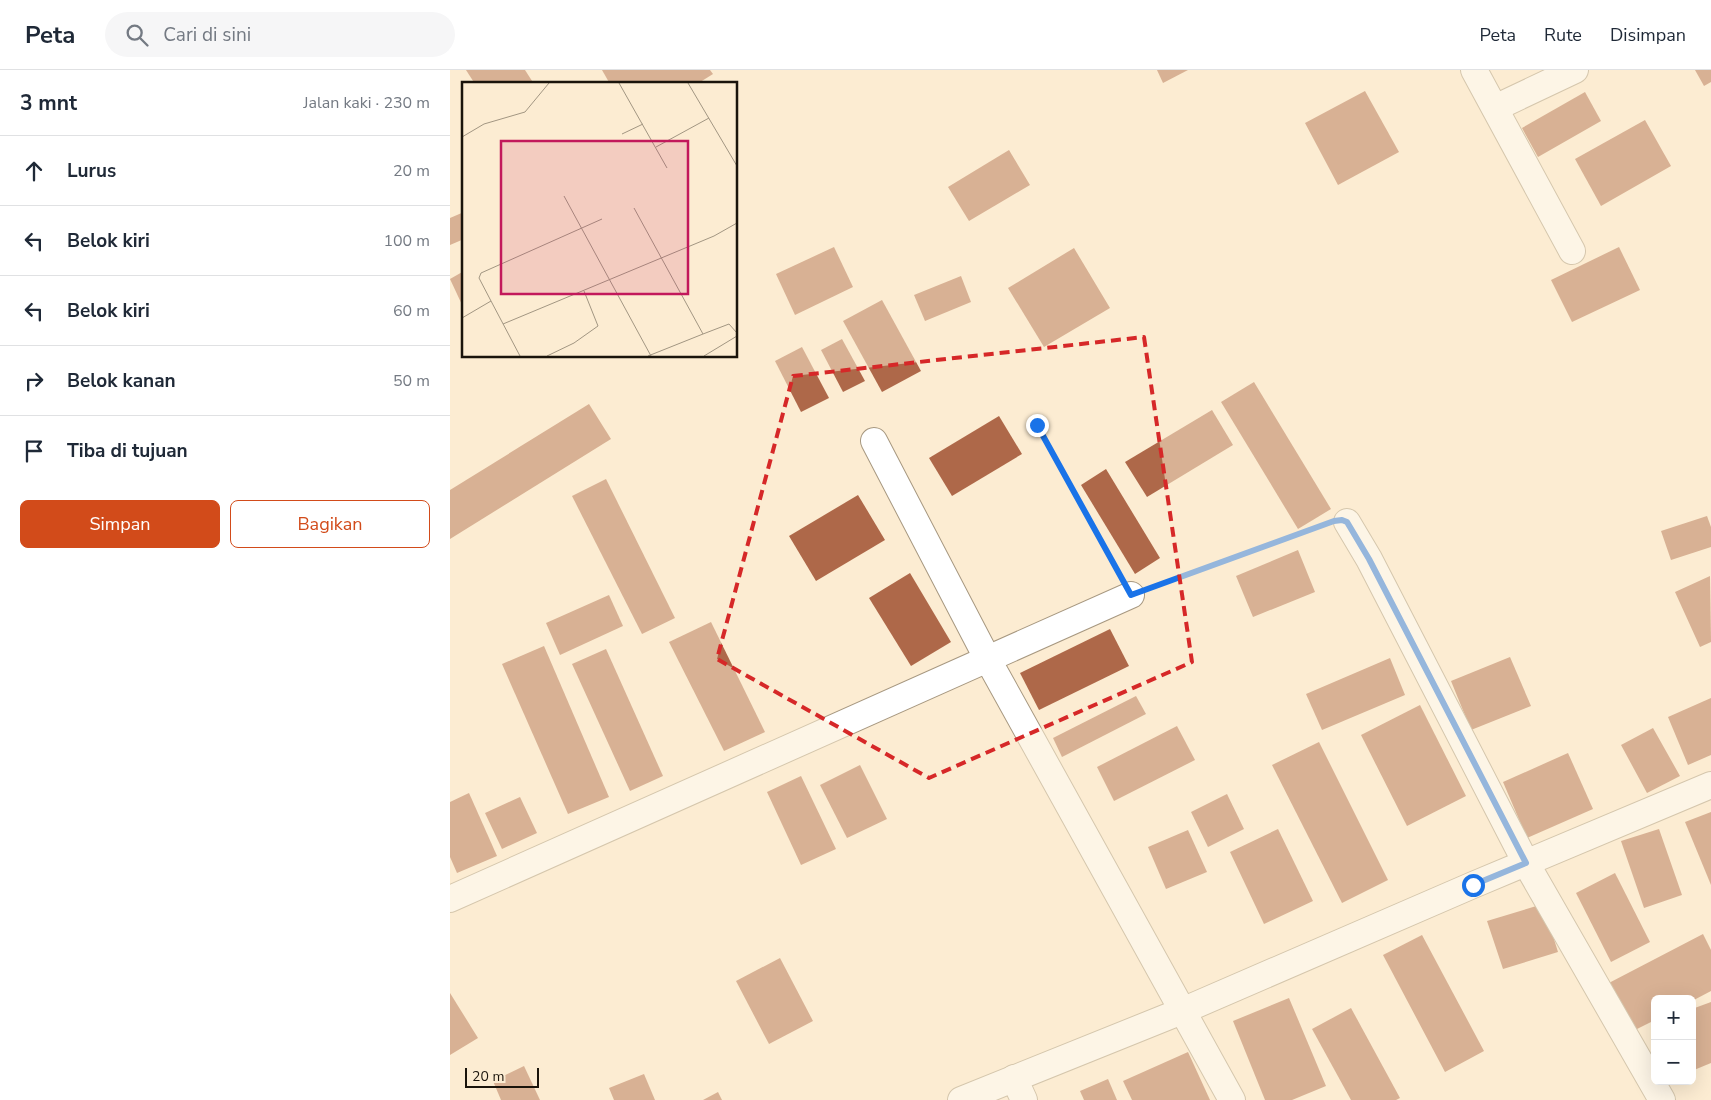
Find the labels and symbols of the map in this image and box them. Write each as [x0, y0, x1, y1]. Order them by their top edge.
inset map [462, 82, 738, 358]
route end [1026, 414, 1049, 437]
route start [1462, 874, 1485, 897]
scale bar [465, 1065, 539, 1088]

